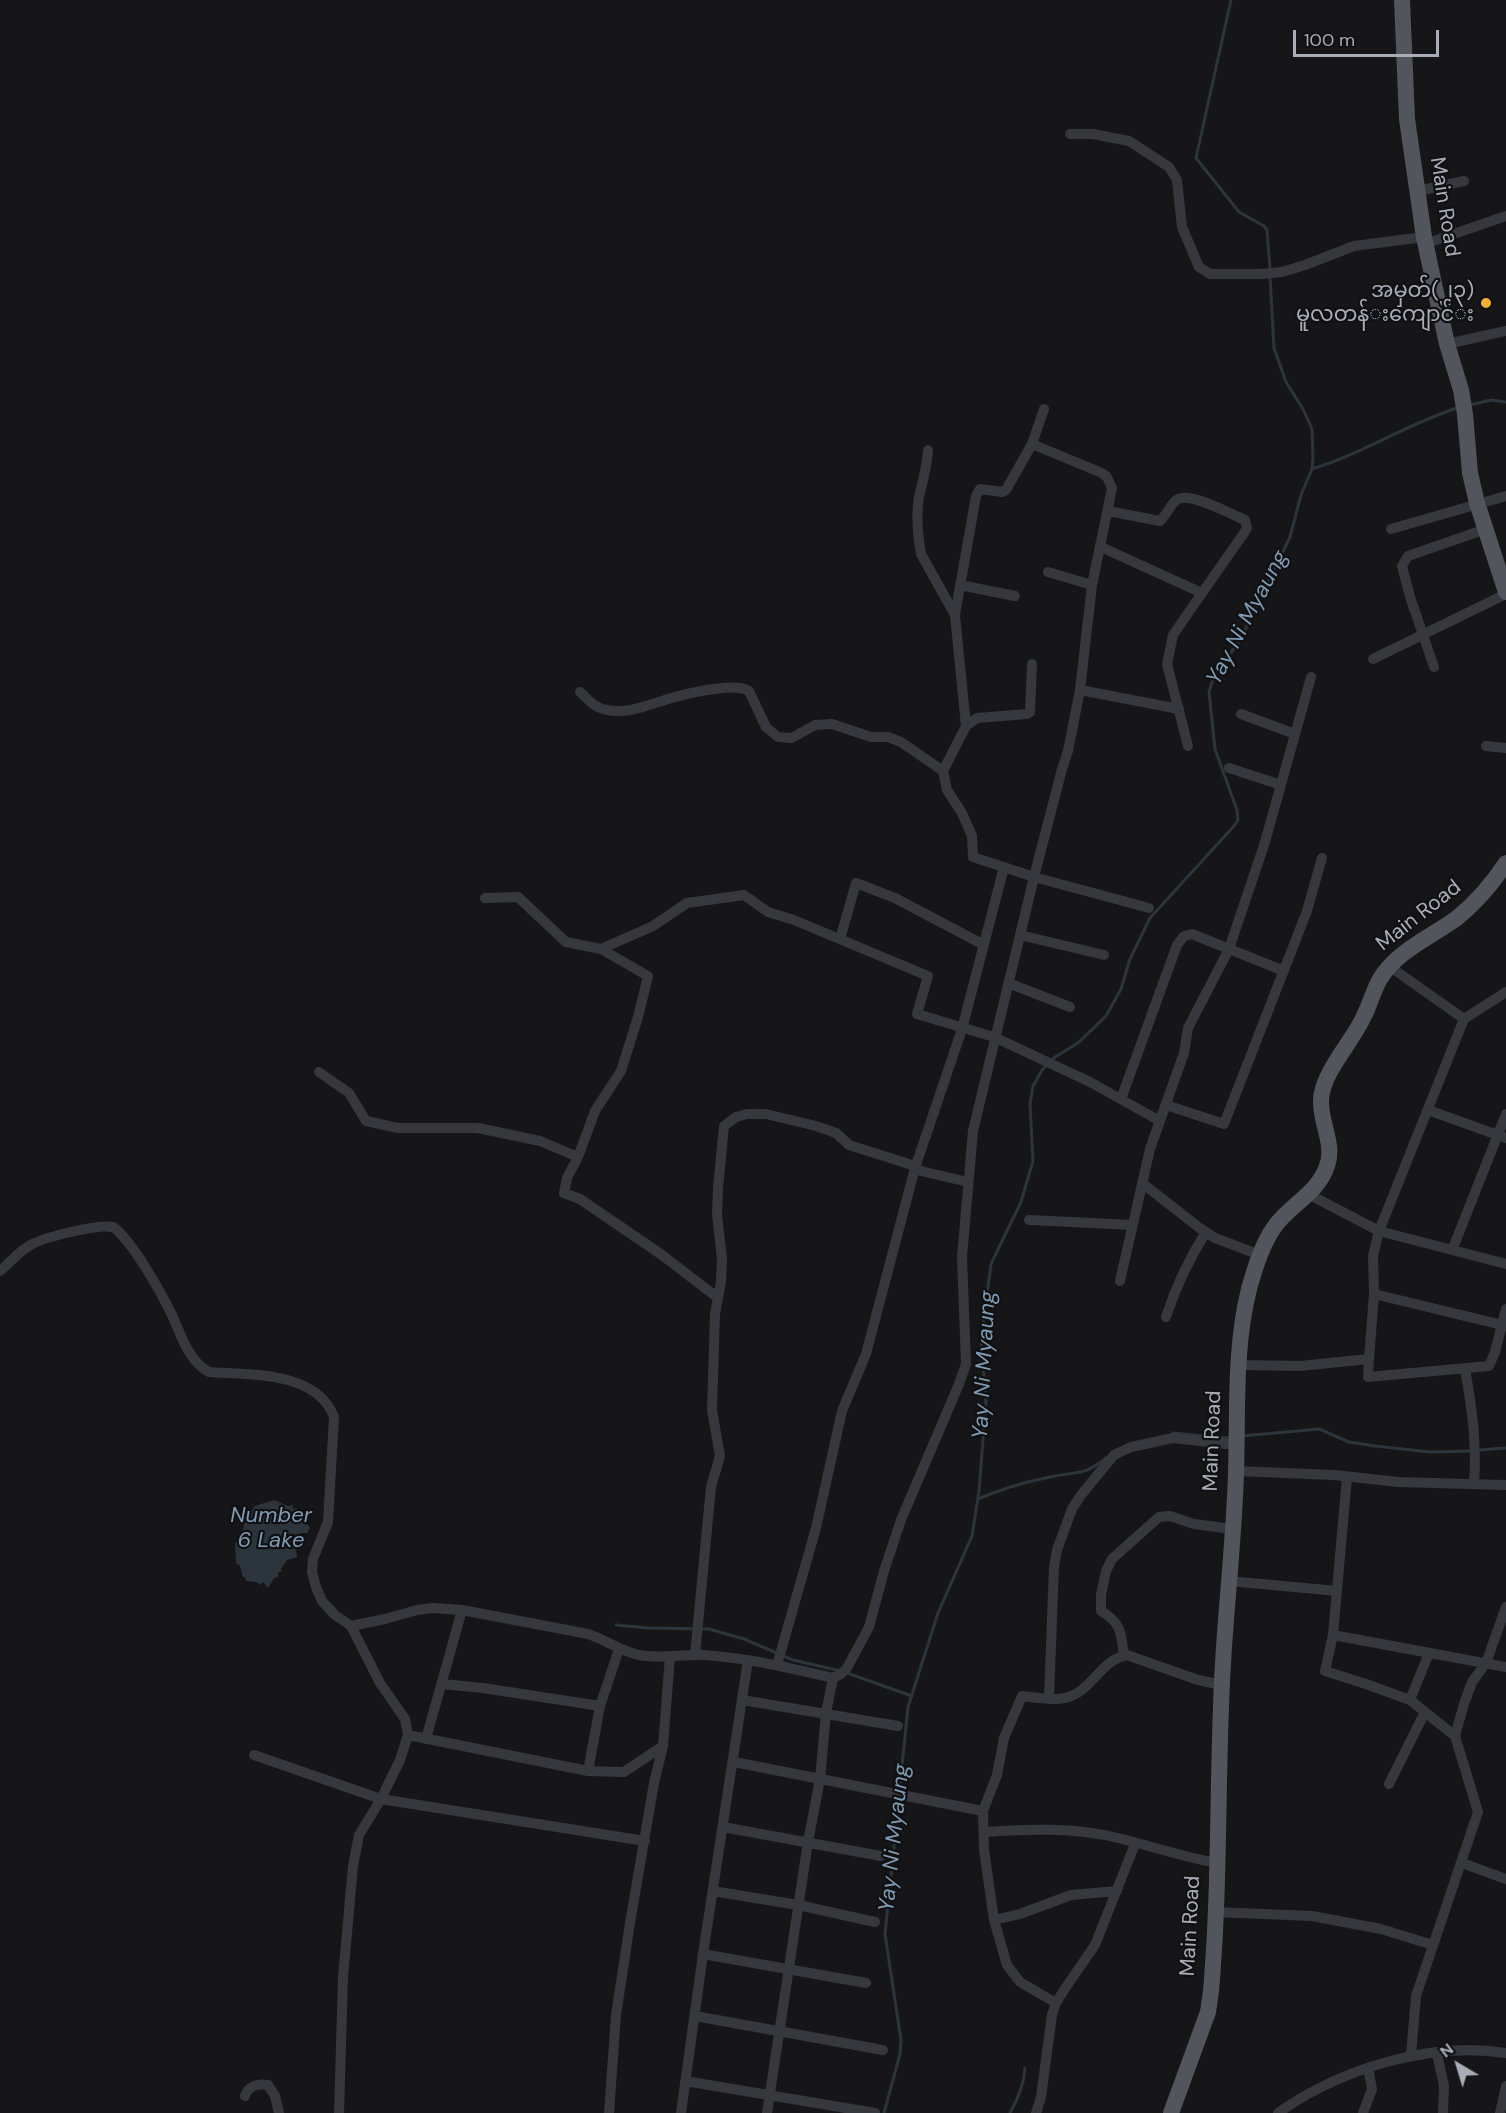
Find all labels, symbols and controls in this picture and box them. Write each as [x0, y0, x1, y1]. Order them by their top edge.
scale bar [1296, 18, 1442, 56]
text: 100 m [1304, 28, 1355, 52]
street label: Main Road [1424, 155, 1464, 259]
place label: အမှတ်(၂၃) မူလတန်‌း‌ကျောင်‌း [1296, 278, 1474, 328]
marker: အမှတ်(၂၃) မူလတန်‌း‌ကျောင်‌း [1479, 296, 1493, 310]
water label: Yay Ni Myaung [1201, 546, 1295, 690]
street label: Main Road [1372, 875, 1466, 957]
water label: Yay Ni Myaung [968, 1290, 1002, 1440]
street label: Main Road [1199, 1390, 1227, 1492]
water label: Number 6 Lake [230, 1503, 312, 1554]
water label: Yay Ni Myaung [874, 1763, 916, 1913]
street label: Main Road [1176, 1875, 1206, 1977]
north arrow [1428, 2035, 1488, 2095]
text: N [1436, 2039, 1458, 2062]

